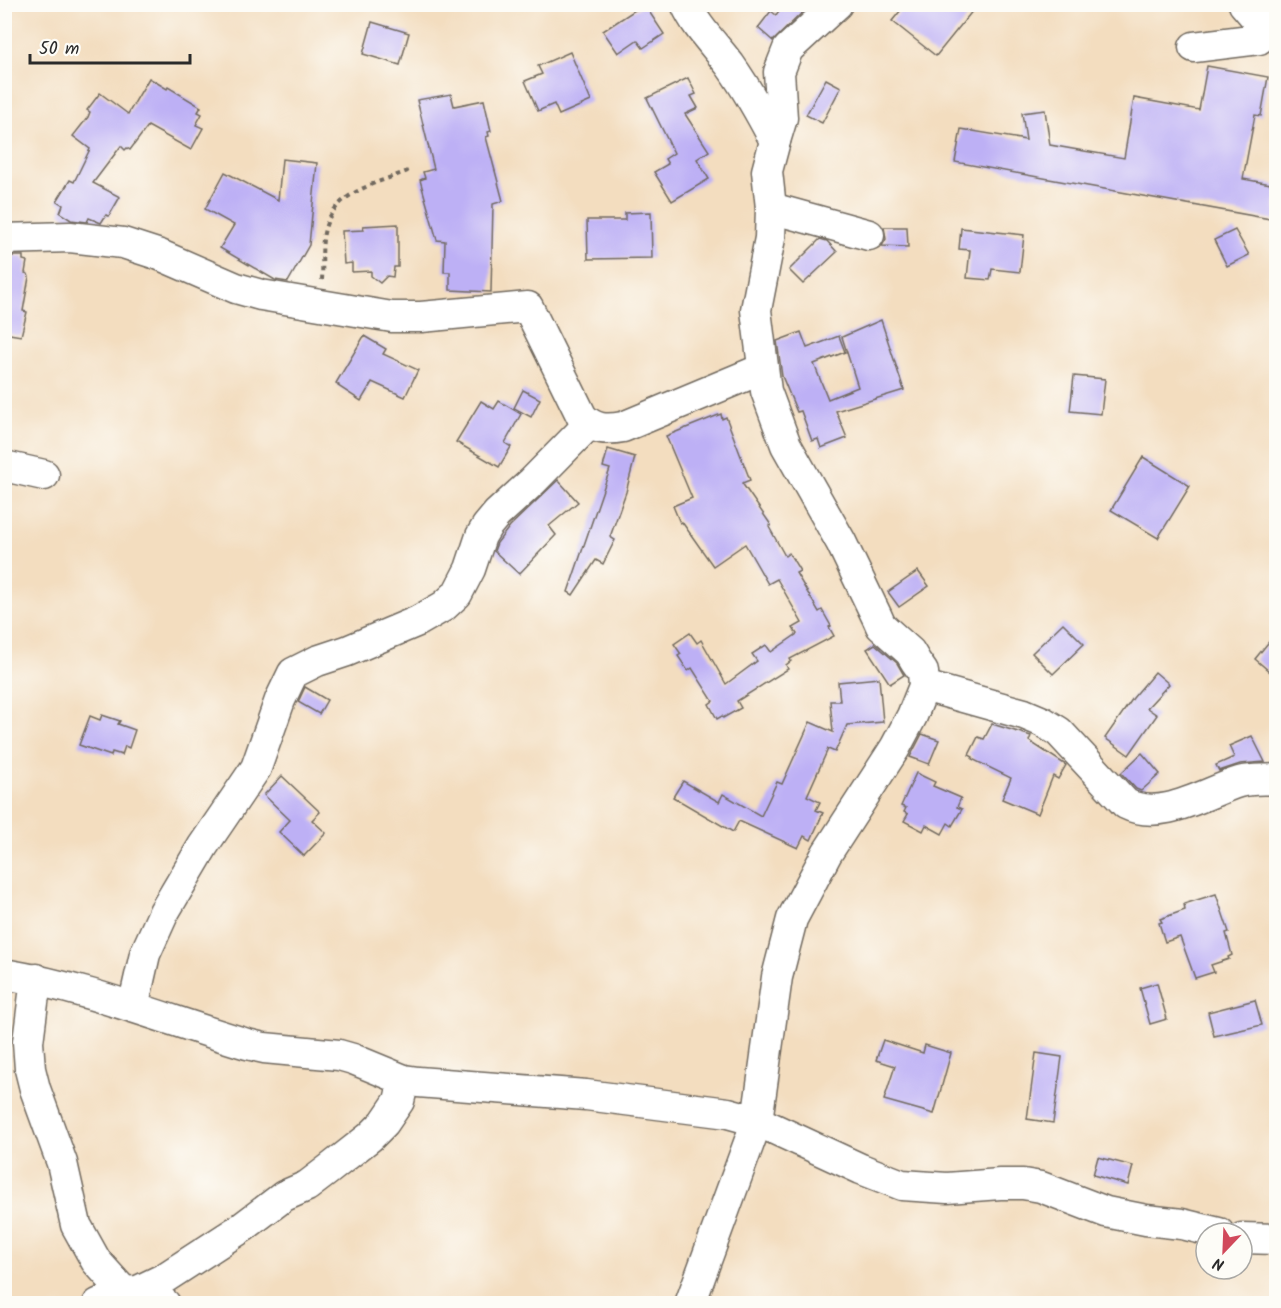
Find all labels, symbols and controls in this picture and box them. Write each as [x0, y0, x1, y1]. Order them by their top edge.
scale bar [30, 27, 190, 65]
text: 50 m [39, 35, 79, 64]
north arrow [1194, 1221, 1254, 1281]
text: N [1209, 1250, 1228, 1277]

